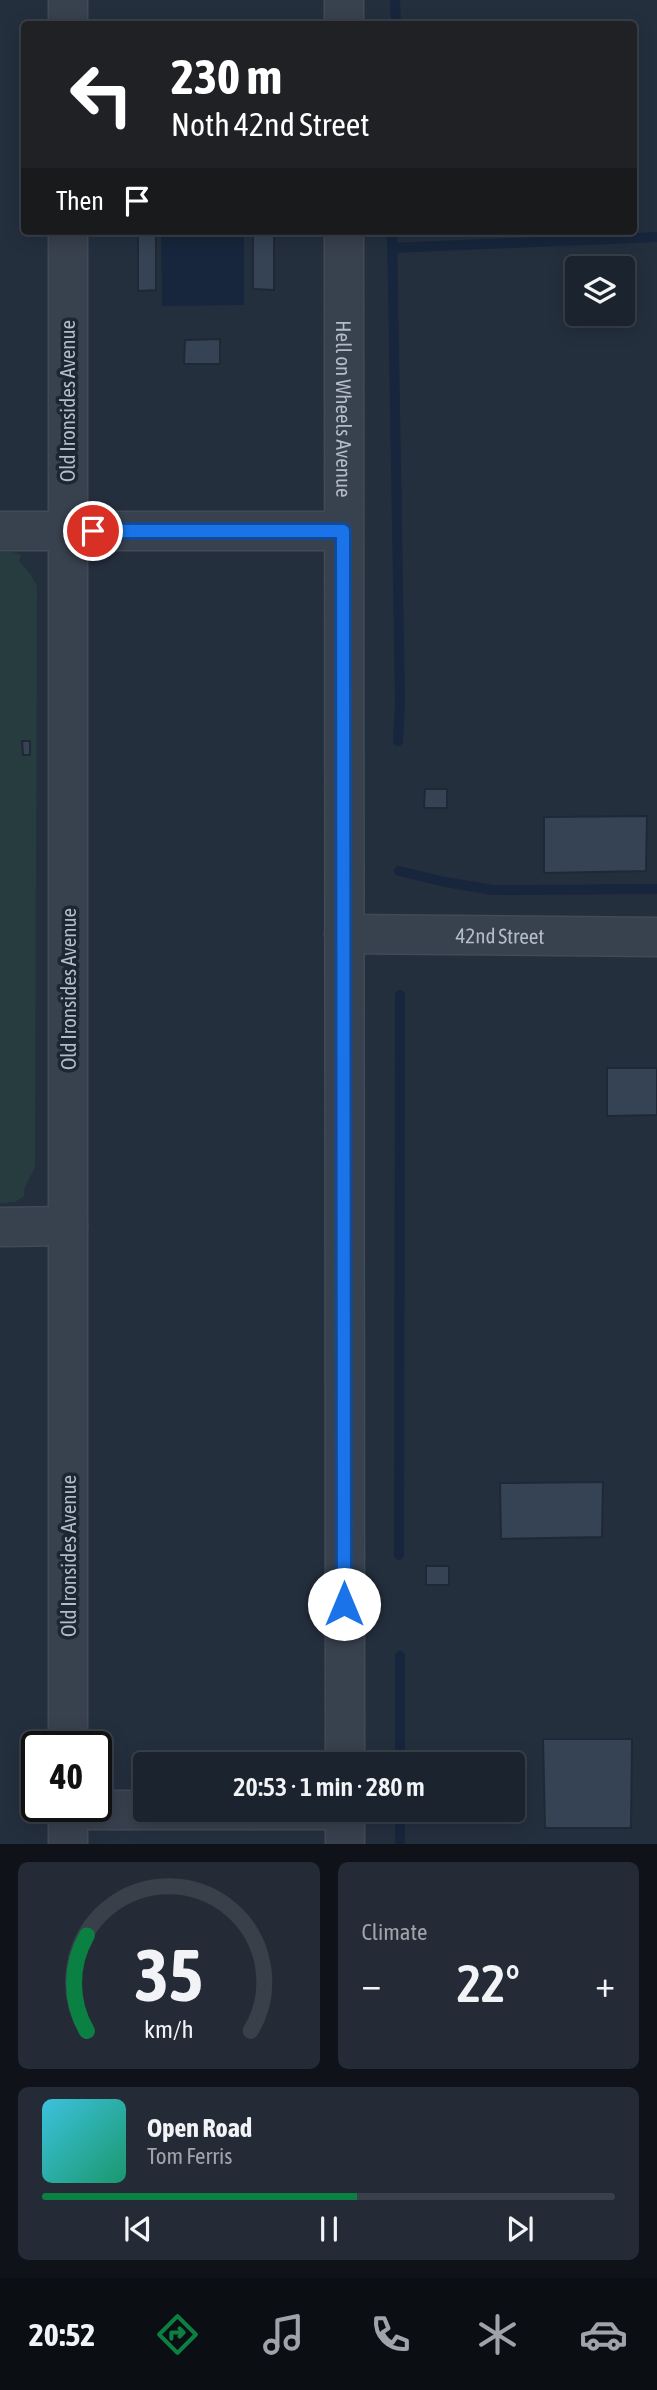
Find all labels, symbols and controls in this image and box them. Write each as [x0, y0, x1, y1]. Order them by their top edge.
text: 230 m [171, 48, 282, 104]
icon: left [56, 49, 147, 140]
text: Noth 42nd Street [171, 106, 369, 143]
icon: arrive [118, 182, 156, 220]
text: Then [56, 186, 104, 216]
map controls [565, 256, 635, 326]
button: layers [565, 256, 635, 326]
street label: Old Ironsides Avenue [55, 320, 79, 482]
street label: Hell on Wheels Avenue [332, 320, 356, 498]
pin [63, 501, 123, 561]
icon: arrive [74, 512, 112, 550]
street label: Old Ironsides Avenue [56, 908, 80, 1070]
street label: 42nd Street [455, 923, 545, 948]
street label: Old Ironsides Avenue [56, 1475, 80, 1637]
position arrow [307, 1567, 381, 1641]
speed limit sign: 40 [21, 1731, 112, 1822]
text: 20:53 · 1 min · 280 m [233, 1772, 425, 1802]
text: Climate [362, 1919, 427, 1945]
text: 35 [135, 1934, 203, 2017]
text: 22° [457, 1953, 520, 2013]
text: − [362, 1962, 381, 2005]
text: + [595, 1962, 615, 2005]
text: km/h [144, 2015, 194, 2043]
text: Open Road [147, 2113, 252, 2143]
text: Tom Ferris [147, 2143, 232, 2169]
icon: previous [119, 2210, 157, 2248]
icon: pause [310, 2210, 348, 2248]
icon: next [501, 2210, 539, 2248]
icon: directions [153, 2310, 202, 2359]
icon: music [259, 2310, 308, 2359]
icon: phone [366, 2310, 415, 2359]
icon: climate [473, 2310, 522, 2359]
icon: car [579, 2310, 628, 2359]
text: 20:52 [29, 2316, 95, 2353]

